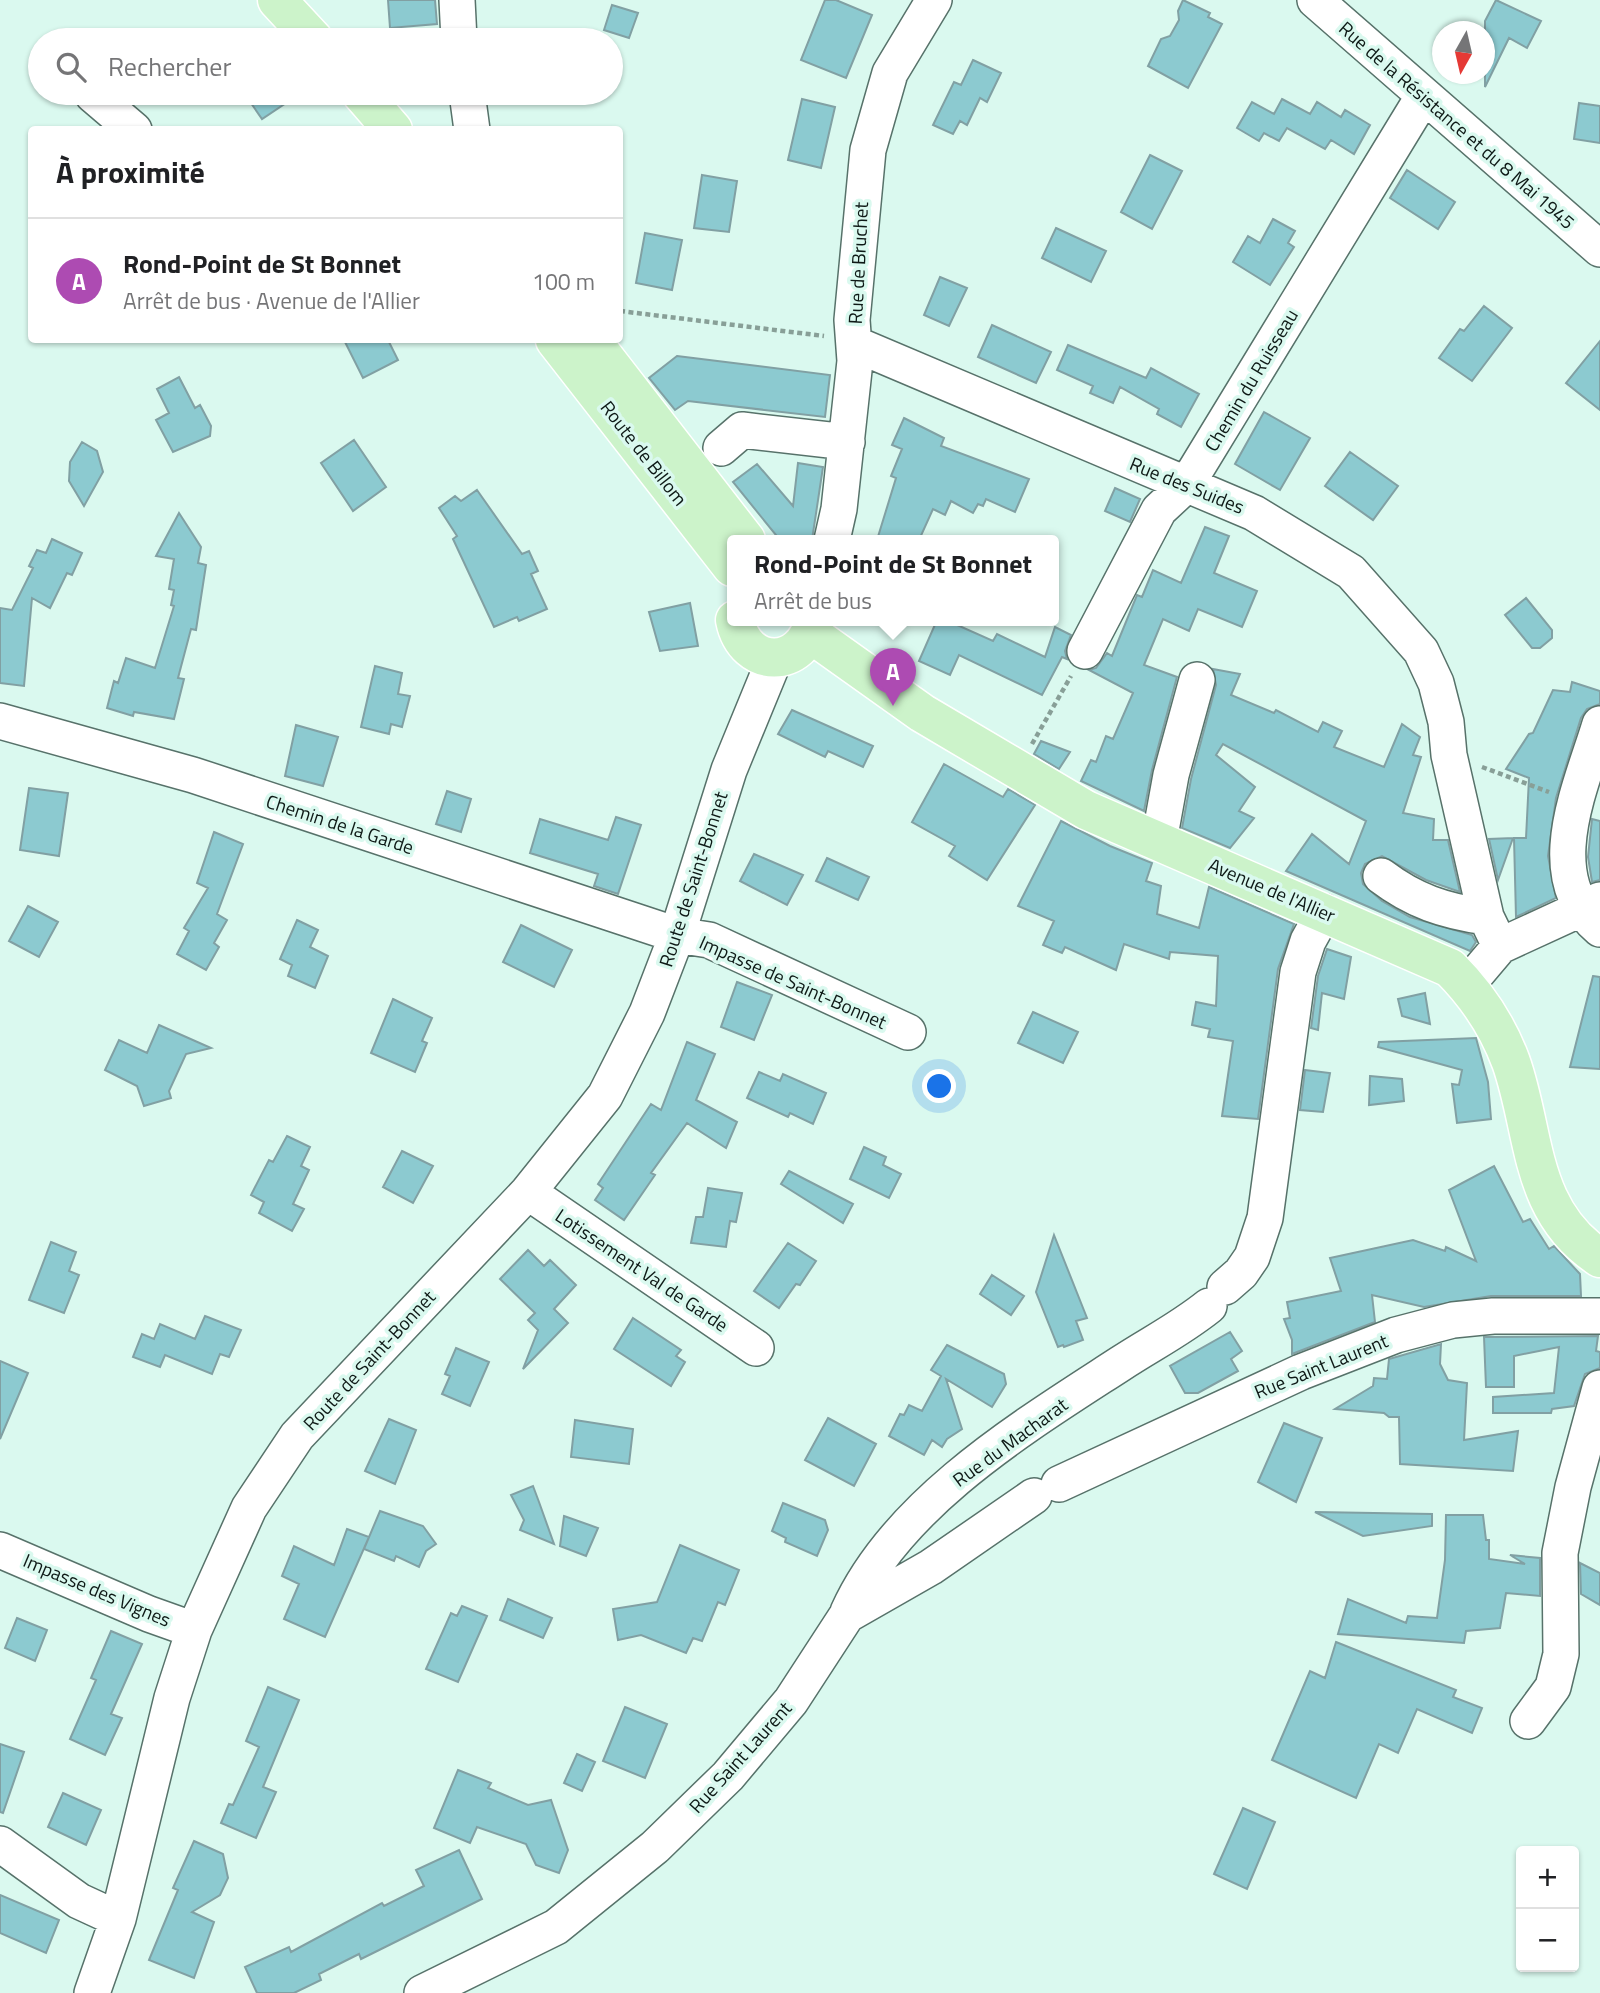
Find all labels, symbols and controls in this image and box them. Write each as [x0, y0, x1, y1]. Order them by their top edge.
street label: Rue de la Résistance et du 8 Mai 1945 [1333, 14, 1582, 235]
north arrow [1432, 21, 1495, 84]
search box [28, 28, 623, 105]
text: Rechercher [108, 47, 232, 86]
icon: search [52, 48, 90, 86]
text: À proximité [56, 149, 205, 195]
street label: Rue de Bruchet [840, 201, 875, 325]
text: Rond-Point de St Bonnet [123, 244, 401, 283]
text: A [72, 264, 86, 299]
text: 100 m [532, 264, 595, 299]
text: Arrêt de bus · Avenue de l'Allier [123, 283, 420, 318]
street label: Chemin du Ruisseau [1197, 303, 1305, 456]
street label: Route de Billom [594, 394, 695, 511]
street label: Rue des Suides [1126, 448, 1249, 521]
popup [727, 535, 1059, 626]
text: Rond-Point de St Bonnet [754, 544, 1032, 583]
text: Arrêt de bus [754, 583, 872, 618]
pin: A [870, 648, 916, 706]
street label: Chemin de la Garde [263, 786, 418, 861]
street label: Route de Saint-Bonnet [650, 787, 735, 970]
street label: Avenue de l'Allier [1204, 850, 1341, 930]
street label: Impasse de Saint-Bonnet [695, 927, 892, 1036]
your location [922, 1069, 956, 1103]
street label: Lotissement Val de Garde [550, 1201, 735, 1338]
street label: Route de Saint-Bonnet [296, 1283, 442, 1436]
street label: Rue Saint Laurent [1250, 1325, 1392, 1406]
street label: Rue du Macharat [946, 1390, 1074, 1493]
street label: Impasse des Vignes [19, 1545, 176, 1634]
street label: Rue Saint Laurent [681, 1694, 798, 1819]
map controls [1516, 1846, 1579, 1972]
button: + [1516, 1846, 1579, 1909]
button: − [1516, 1909, 1579, 1972]

